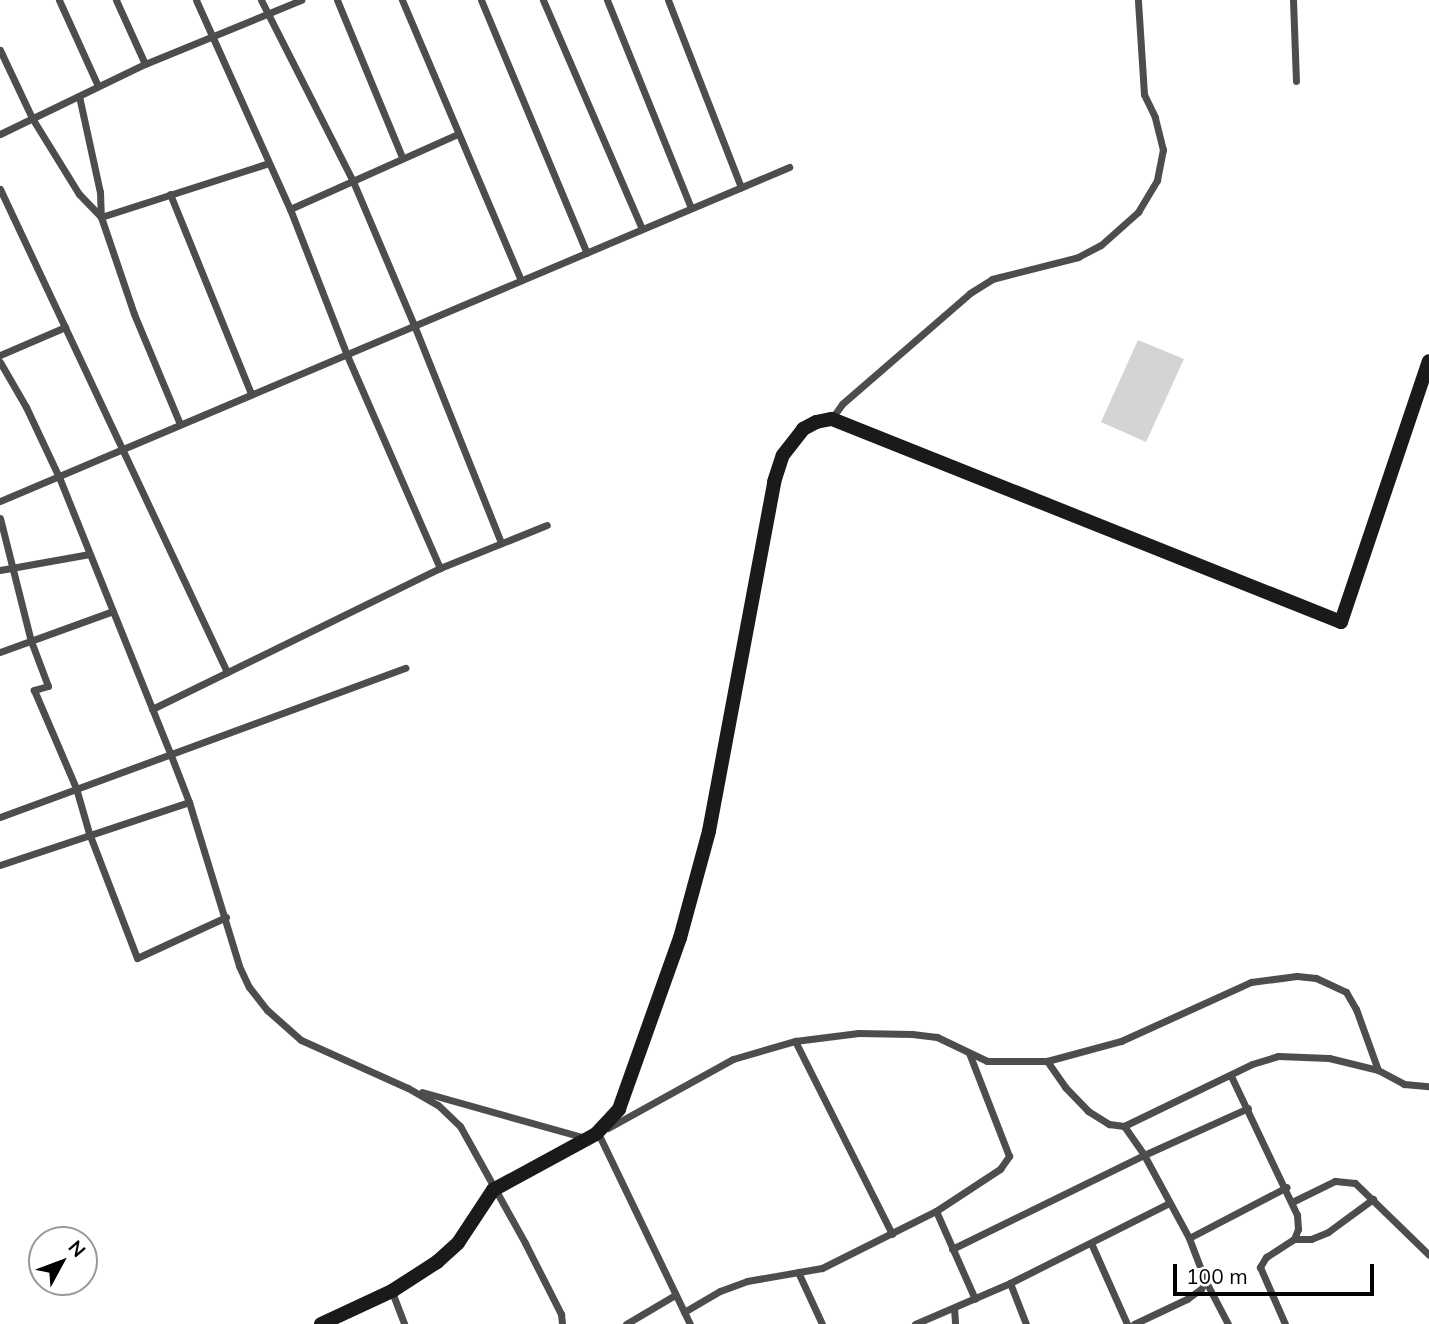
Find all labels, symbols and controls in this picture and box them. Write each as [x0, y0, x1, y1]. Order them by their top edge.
north arrow [28, 1226, 98, 1296]
text: N [64, 1235, 91, 1262]
scale bar [1177, 1250, 1378, 1294]
text: 100 m [1186, 1263, 1248, 1289]

